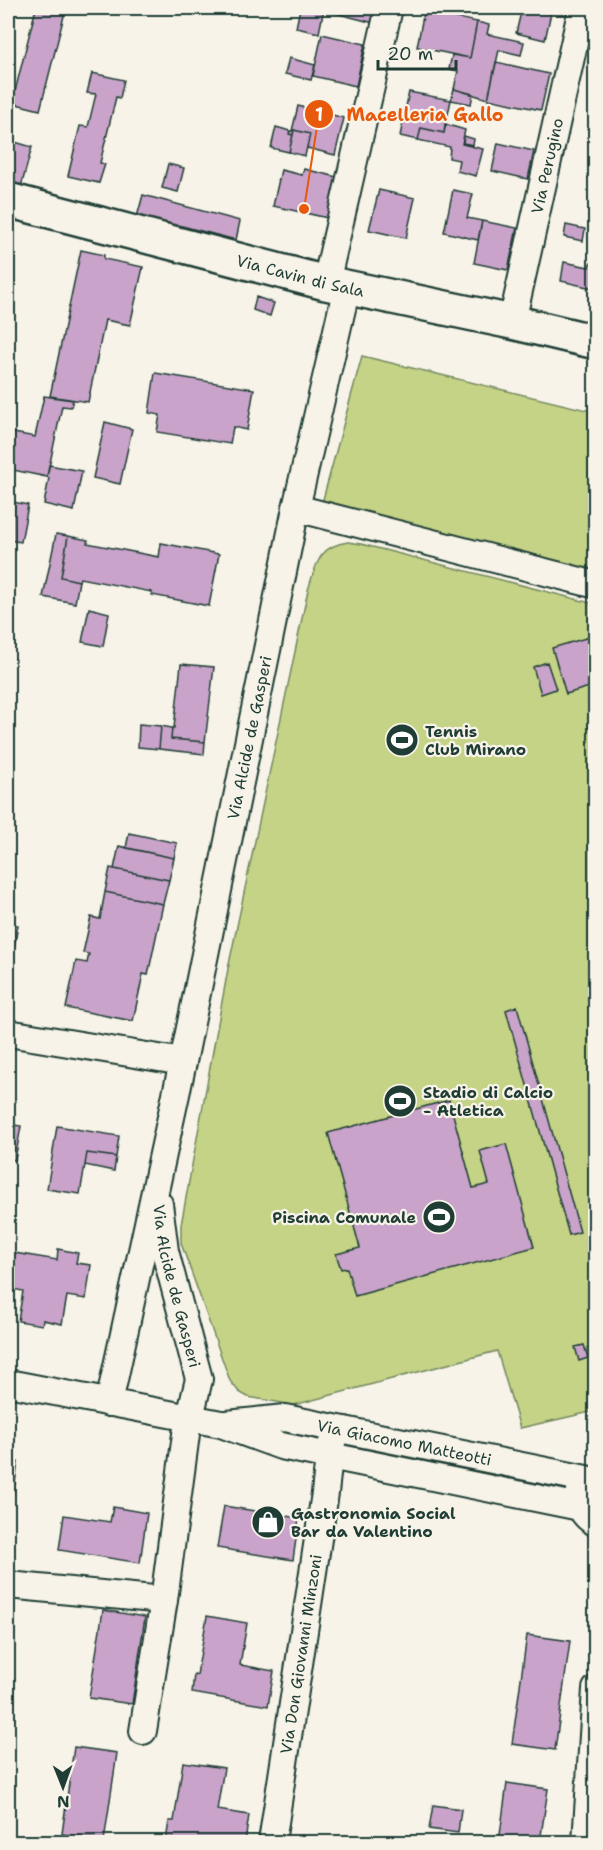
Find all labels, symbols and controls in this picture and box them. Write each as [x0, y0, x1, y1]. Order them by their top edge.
scale bar [378, 33, 456, 71]
text: 20 m [387, 42, 433, 66]
callout: Macelleria Gallo [304, 96, 515, 132]
text: 1 [315, 103, 323, 127]
text: Macelleria Gallo [346, 103, 504, 127]
street label: Via Perugino [526, 116, 568, 216]
street label: Via Cavin di Sala [234, 250, 366, 301]
street label: Via Alcide de Gasperi [222, 654, 276, 822]
place label: Tennis Club Mirano [425, 721, 526, 760]
sports icon: Tennis Club Mirano [384, 722, 420, 758]
place label: Stadio di Calcio - Atletica [423, 1082, 553, 1121]
sports icon: Stadio di Calcio - Atletica [382, 1083, 418, 1119]
sports icon: Piscina Comunale [421, 1199, 457, 1235]
street label: Via Alcide de Gasperi [149, 1203, 206, 1370]
place label: Piscina Comunale [272, 1207, 416, 1228]
street label: Via Giacomo Matteotti [315, 1414, 493, 1470]
place label: Gastronomia Social Bar da Valentino [291, 1503, 456, 1542]
shop icon: Gastronomia Social Bar da Valentino [250, 1504, 286, 1540]
street label: Via Don Giovanni Minzoni [275, 1553, 326, 1755]
north arrow [33, 1757, 93, 1817]
text: N [57, 1791, 70, 1812]

